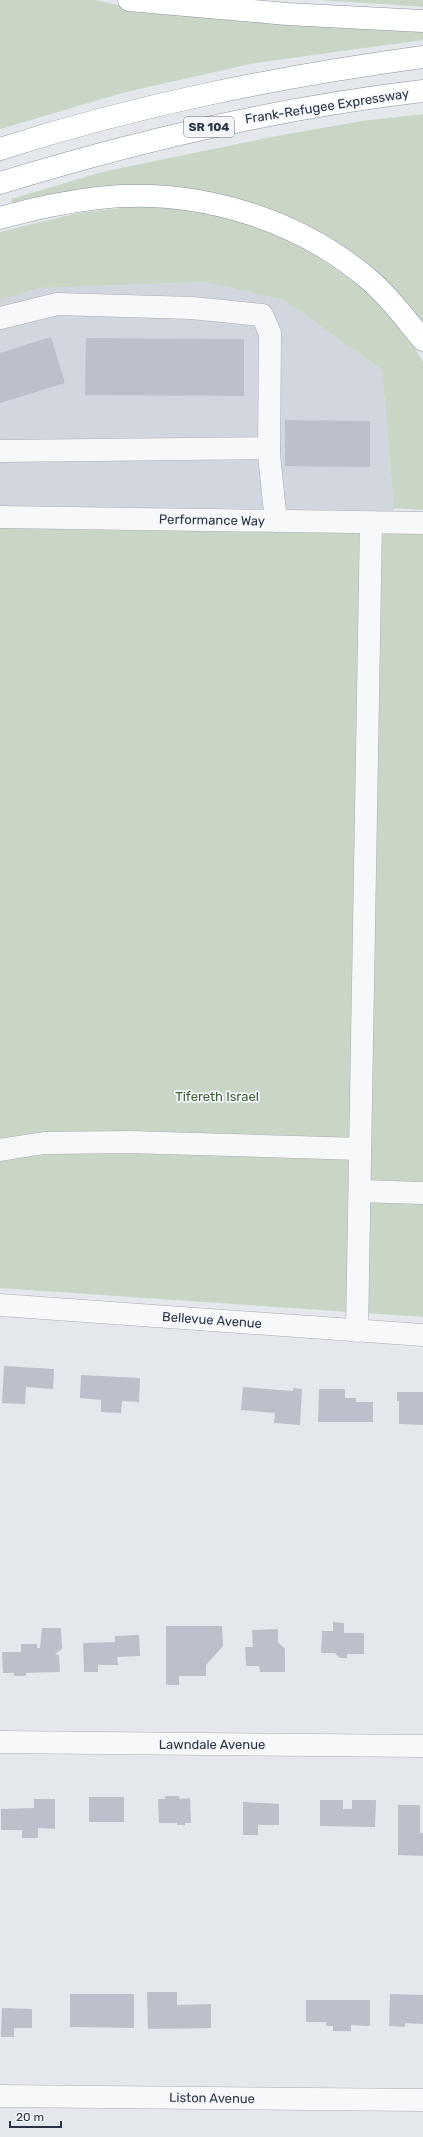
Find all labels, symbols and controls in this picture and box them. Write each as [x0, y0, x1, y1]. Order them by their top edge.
street label: Frank-Refugee Expressway [244, 86, 410, 127]
road number: SR 104 [184, 117, 234, 137]
street label: Performance Way [159, 512, 265, 528]
park label: Tifereth Israel [175, 1089, 259, 1104]
street label: Bellevue Avenue [162, 1309, 262, 1331]
street label: Lawndale Avenue [159, 1737, 265, 1752]
street label: Liston Avenue [169, 2090, 255, 2106]
scale bar [10, 2103, 61, 2129]
text: 20 m [16, 2110, 44, 2124]

